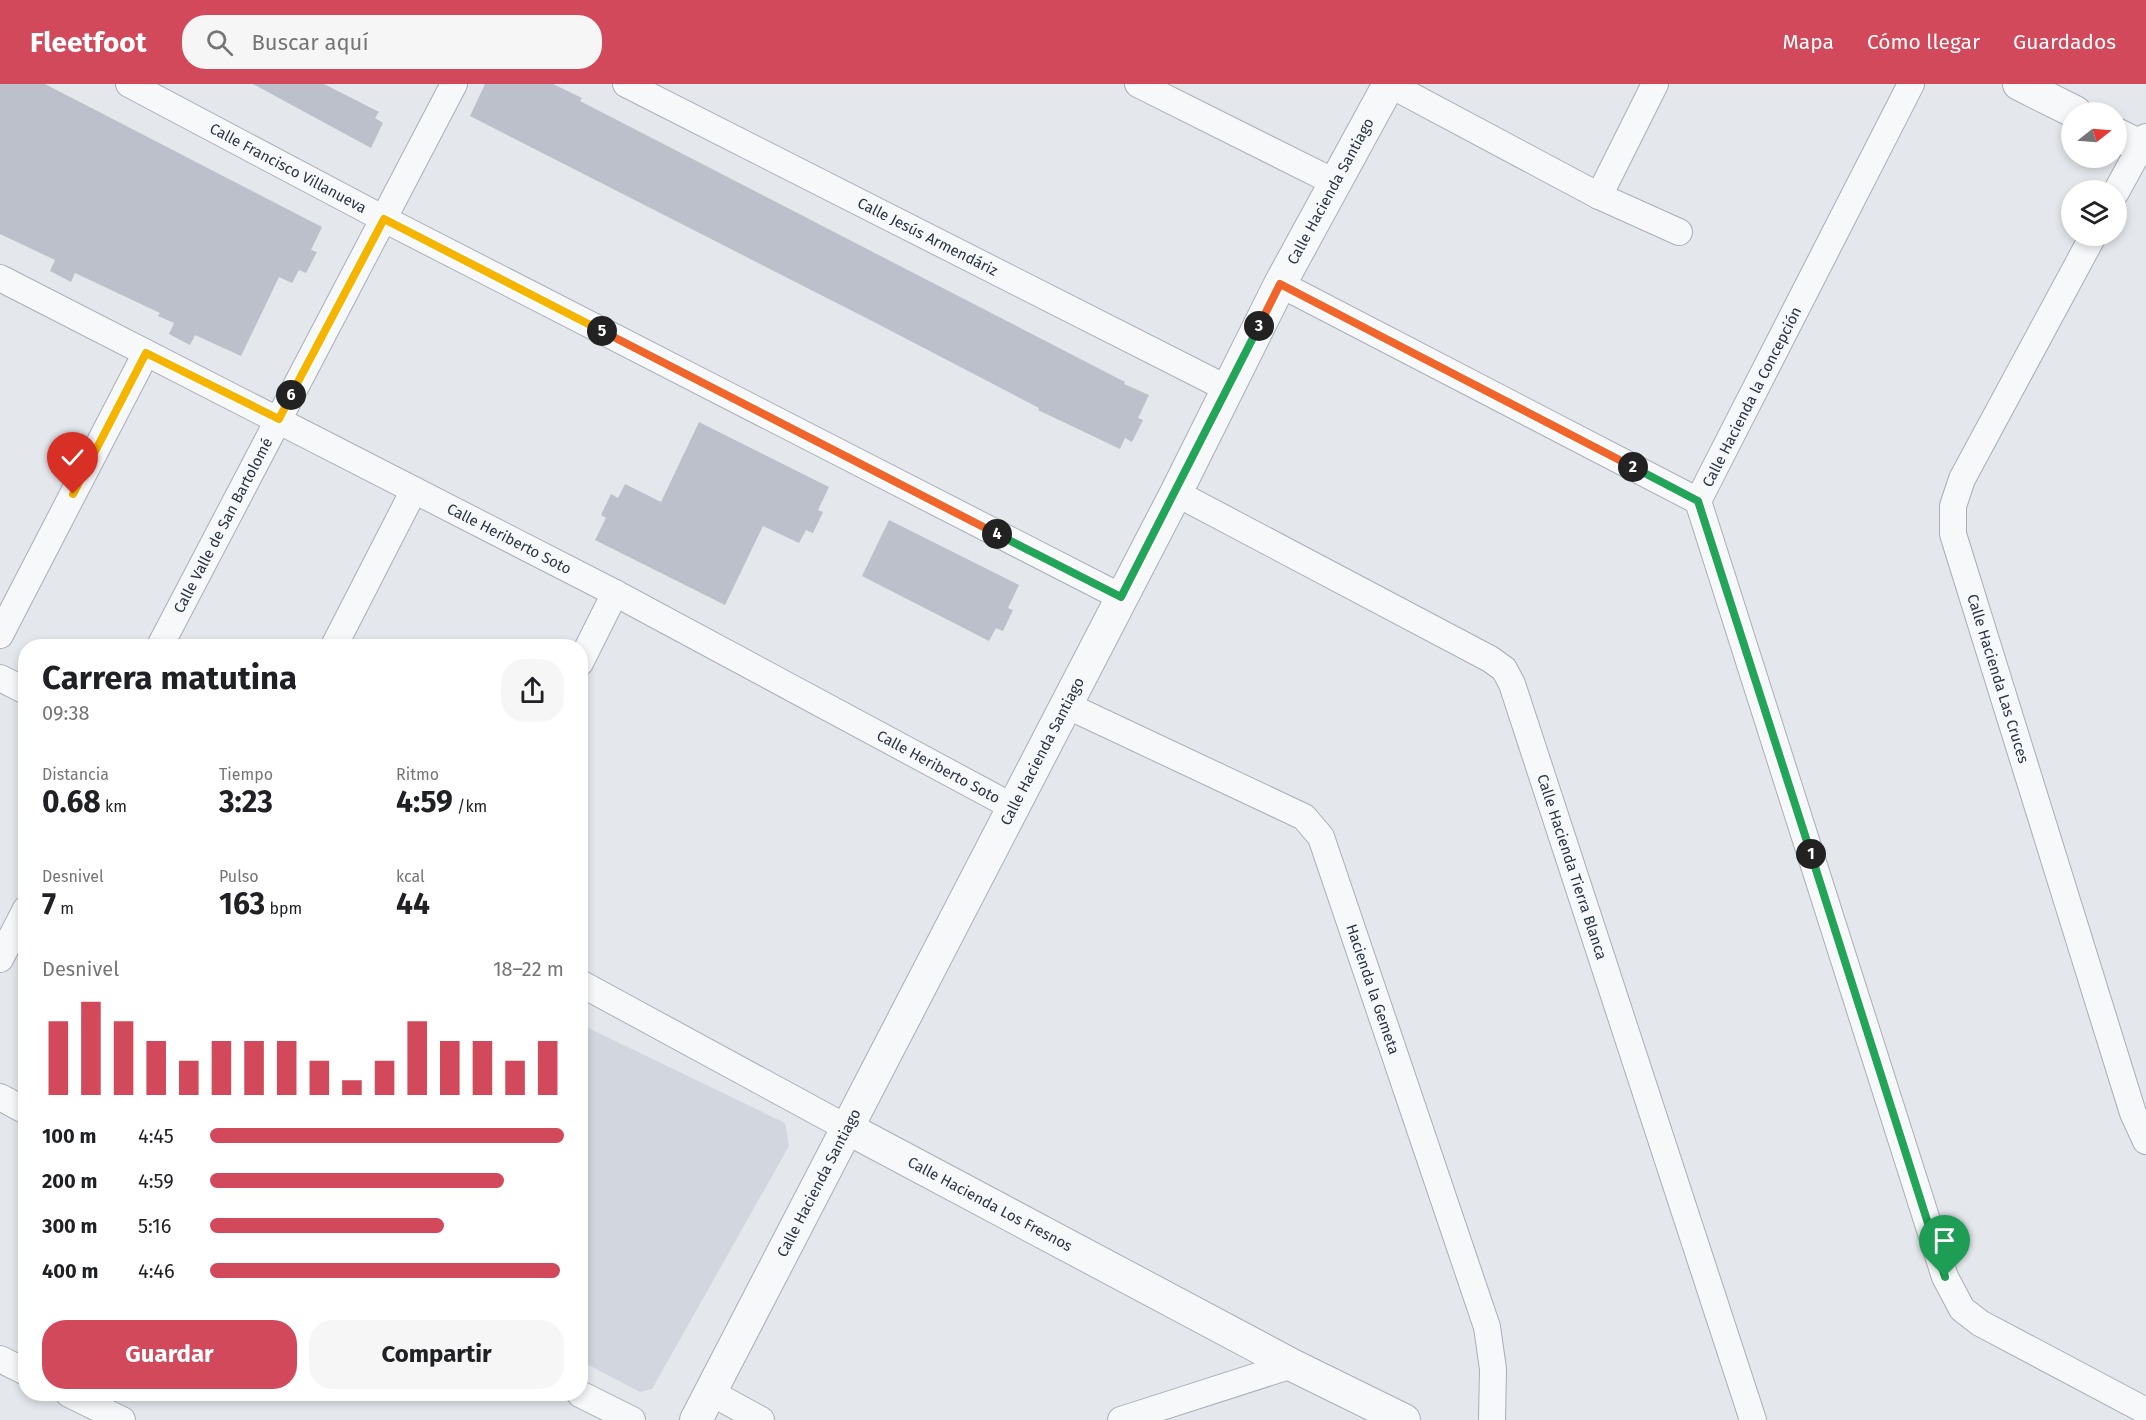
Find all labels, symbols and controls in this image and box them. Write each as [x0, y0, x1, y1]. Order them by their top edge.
search box [182, 15, 602, 69]
text: Fleetfoot [30, 26, 146, 59]
icon: search [203, 26, 236, 59]
text: Buscar aquí [251, 29, 369, 56]
text: Mapa [1782, 29, 1834, 55]
text: Cómo llegar [1867, 29, 1980, 55]
text: Guardados [2013, 29, 2116, 55]
north arrow [2061, 102, 2127, 168]
map controls [2061, 102, 2127, 246]
street label: Calle Hacienda Santiago [1283, 115, 1378, 268]
street label: Calle Francisco Villanueva [207, 119, 370, 217]
button: layers [2061, 180, 2127, 246]
street label: Calle Jesús Armendáriz [854, 194, 1001, 280]
street label: Calle Hacienda la Concepción [1699, 304, 1805, 490]
pin: 3 [1244, 311, 1274, 341]
pin: 5 [587, 316, 617, 346]
text: 3 [1255, 316, 1263, 335]
text: 5 [598, 321, 606, 340]
pin: 6 [276, 380, 306, 410]
text: 6 [286, 385, 296, 404]
pin [47, 432, 98, 494]
street label: Calle Valle de San Bartolomé [170, 435, 276, 616]
icon: check [56, 441, 89, 474]
pin: 2 [1618, 452, 1648, 482]
text: 2 [1629, 457, 1637, 476]
street label: Calle Heriberto Soto [444, 499, 574, 578]
pin: 4 [982, 519, 1012, 549]
text: 4 [992, 524, 1002, 543]
street label: Calle Hacienda Las Cruces [1963, 592, 2033, 765]
text: Carrera matutina [42, 658, 297, 698]
button: share [501, 659, 564, 722]
street label: Calle Hacienda Santiago [996, 674, 1088, 828]
text: 09:38 [42, 701, 89, 725]
street label: Calle Heriberto Soto [873, 726, 1003, 807]
text: Distancia [42, 765, 109, 784]
text: Tiempo [219, 765, 273, 784]
text: Ritmo [396, 765, 439, 784]
street label: Calle Hacienda Tierra Blanca [1533, 772, 1611, 962]
text: 0.68 [42, 784, 101, 820]
text: 3:23 [219, 784, 273, 820]
text: 4:59 [396, 784, 453, 820]
text: km [101, 797, 127, 816]
text: /km [453, 797, 487, 816]
pin: 1 [1796, 839, 1826, 869]
text: 1 [1807, 844, 1815, 863]
text: Desnivel [42, 867, 104, 886]
text: Pulso [219, 867, 259, 886]
text: kcal [396, 867, 425, 886]
text: 7 [42, 886, 56, 922]
text: 163 [219, 886, 265, 922]
text: 44 [396, 886, 430, 922]
text: m [56, 899, 74, 918]
text: bpm [265, 899, 302, 918]
street label: Hacienda la Gemeta [1342, 922, 1403, 1057]
text: Desnivel [42, 957, 119, 981]
text: 18–22 m [493, 957, 564, 981]
street label: Calle Hacienda Santiago [773, 1106, 865, 1260]
text: 100 m [42, 1124, 96, 1148]
text: 4:45 [138, 1124, 174, 1148]
street label: Calle Hacienda Los Fresnos [905, 1153, 1075, 1255]
text: 200 m [42, 1169, 97, 1193]
text: 4:59 [138, 1169, 174, 1193]
text: 300 m [42, 1214, 97, 1238]
text: 5:16 [138, 1214, 171, 1238]
pin [1919, 1215, 1970, 1277]
icon: arrive [1928, 1224, 1961, 1257]
text: 400 m [42, 1259, 98, 1283]
text: 4:46 [138, 1259, 175, 1283]
button: Guardar [42, 1320, 297, 1389]
button: Compartir [309, 1320, 564, 1389]

